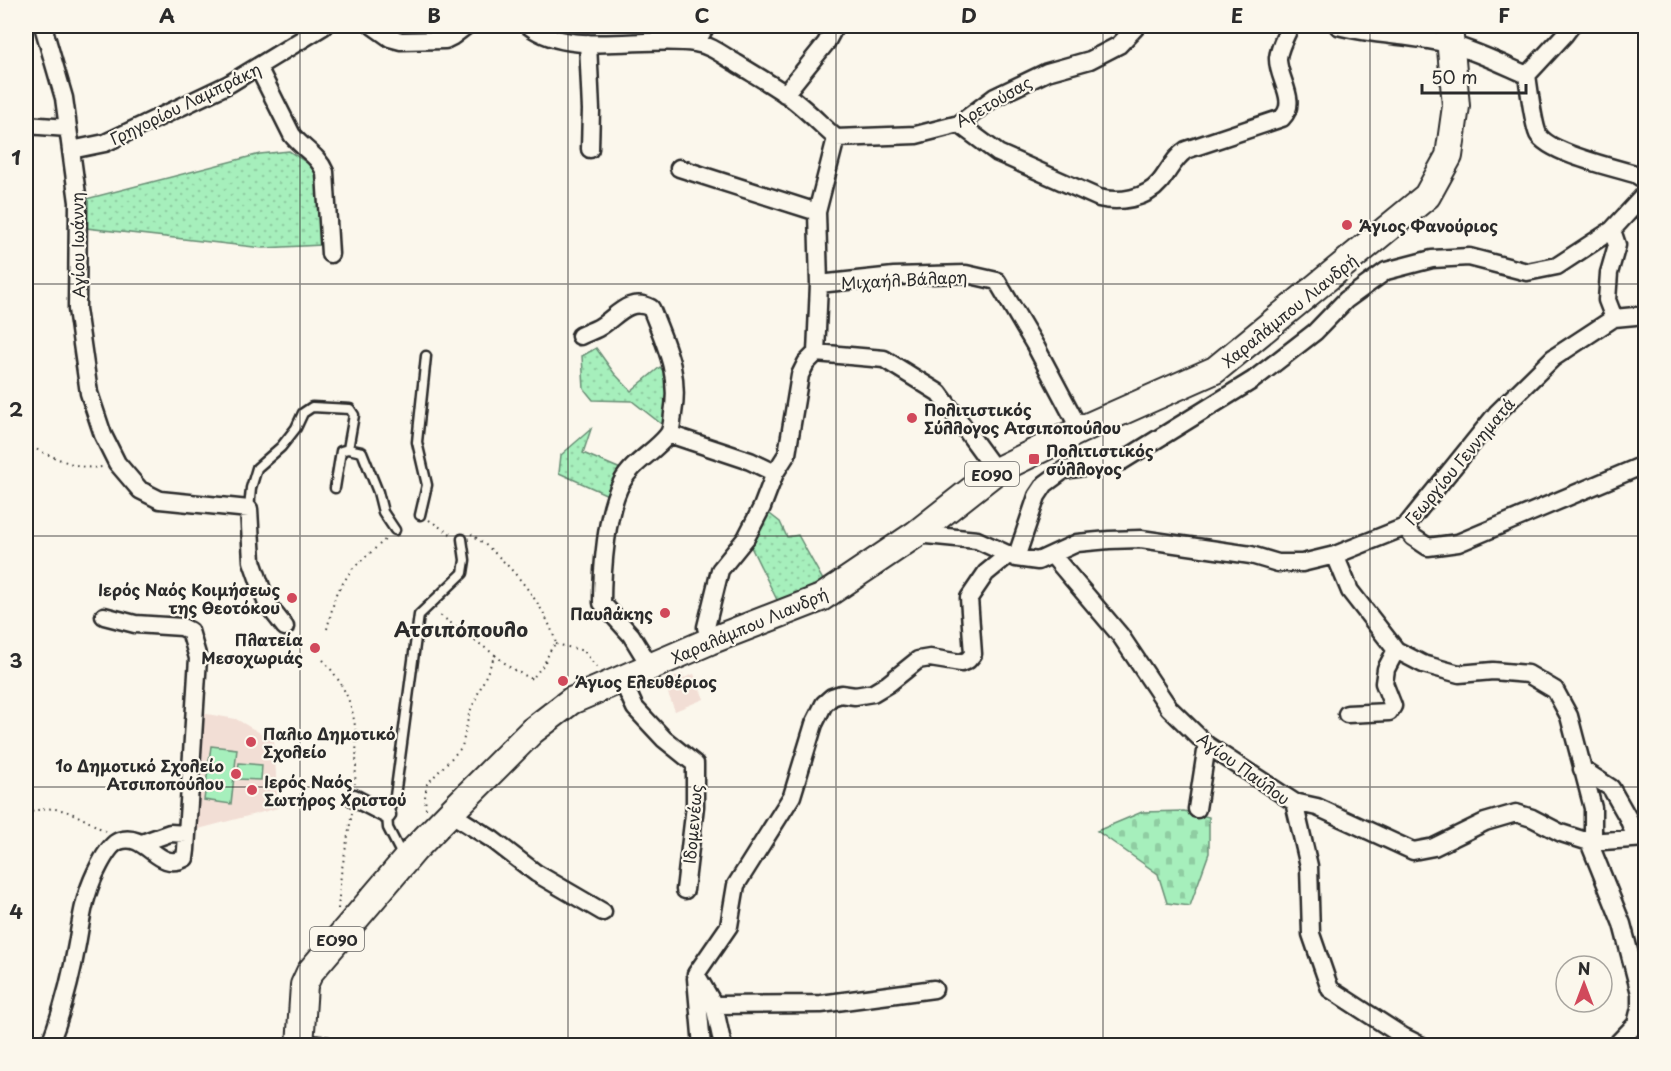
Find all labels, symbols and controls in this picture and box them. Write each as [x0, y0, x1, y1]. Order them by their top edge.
text: A [159, 0, 175, 30]
text: B [427, 0, 441, 30]
text: C [694, 0, 710, 30]
text: D [961, 0, 977, 30]
text: E [1231, 0, 1243, 30]
text: F [1498, 0, 1510, 30]
street label: Γρηγορίου Λαμπράκη [105, 56, 265, 150]
scale bar [1422, 57, 1526, 95]
text: 50 m [1431, 63, 1478, 90]
street label: Αρετούσας [951, 70, 1035, 132]
text: 1 [11, 142, 21, 172]
street label: Αγίου Ιωάννη [64, 192, 90, 298]
place label: Άγιος Φανούριος [1359, 213, 1498, 237]
marker: Άγιος Φανούριος [1340, 218, 1354, 232]
street label: Χαραλάμπου Λιανδρή [1216, 248, 1362, 372]
street label: Μιχαήλ Βάλαρη [840, 264, 968, 294]
street label: Γεωργίου Γεννηματά [1398, 392, 1520, 530]
text: 2 [9, 394, 23, 424]
place label: Πολιτιστικός Σύλλογος Ατσιποπούλου [924, 397, 1121, 439]
marker: Πολιτιστικός Σύλλογος Ατσιποπούλου [905, 411, 919, 425]
place label: Πολιτιστικός σύλλογος [1046, 438, 1154, 480]
marker: Πολιτιστικός σύλλογος [1027, 452, 1041, 466]
road number: ΕΟ90 [965, 462, 1019, 486]
place label: Ιερός Ναός Κοιμήσεως της Θεοτόκου [98, 577, 280, 619]
street label: Χαραλάμπου Λιανδρή [667, 581, 831, 669]
marker: Ιερός Ναός Κοιμήσεως της Θεοτόκου [285, 591, 299, 605]
place label: Παυλάκης [570, 601, 653, 625]
marker: Παυλάκης [658, 606, 672, 620]
district label: Ατσιπόπουλο [394, 614, 528, 644]
place label: Πλατεία Μεσοχωριάς [201, 627, 303, 669]
marker: Πλατεία Μεσοχωριάς [308, 641, 322, 655]
text: 3 [9, 645, 23, 675]
place label: Άγιος Ελευθέριος [575, 669, 717, 693]
marker: Άγιος Ελευθέριος [556, 674, 570, 688]
place label: Παλιο Δημοτικό Σχολείο [263, 721, 395, 763]
street label: Αγίου Παύλου [1193, 726, 1295, 810]
marker: Παλιο Δημοτικό Σχολείο [244, 735, 258, 749]
place label: 1ο Δημοτικό Σχολείο Ατσιποπούλου [55, 753, 224, 795]
marker: 1ο Δημοτικό Σχολείο Ατσιποπούλου [229, 767, 243, 781]
place label: Ιερός Ναός Σωτήρος Χριστού [264, 769, 407, 811]
marker: Ιερός Ναός Σωτήρος Χριστού [245, 783, 259, 797]
street label: Ιδομενέως [677, 783, 707, 865]
text: 4 [9, 896, 23, 926]
road number: ΕΟ90 [310, 927, 364, 951]
north arrow [1554, 954, 1614, 1014]
text: N [1578, 956, 1590, 980]

